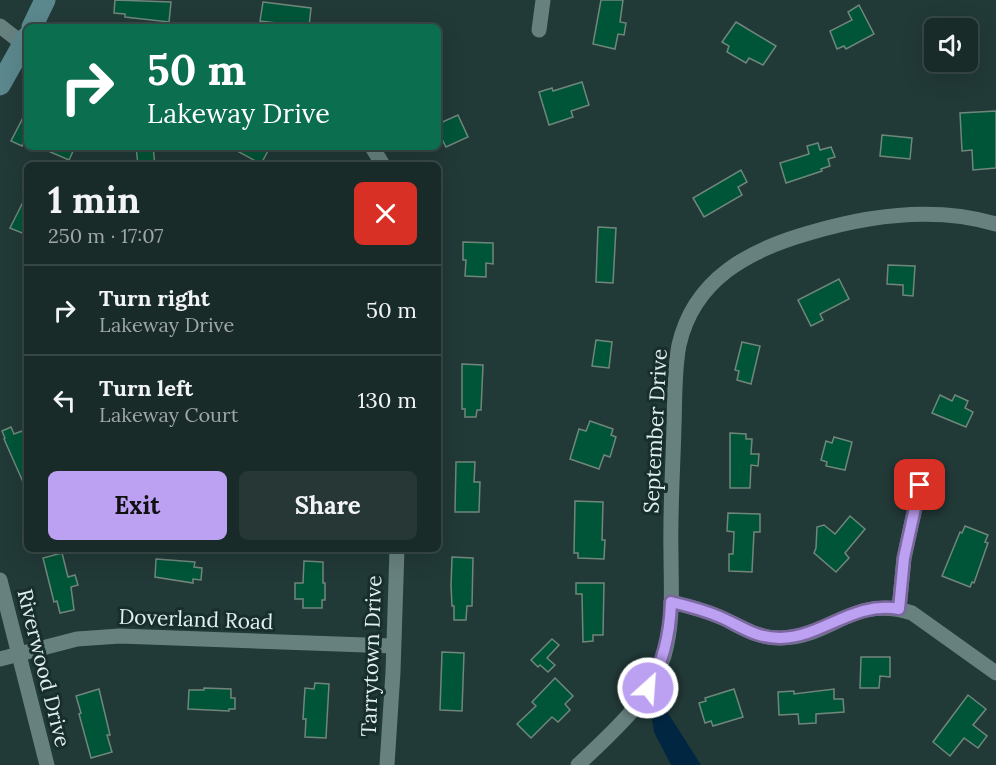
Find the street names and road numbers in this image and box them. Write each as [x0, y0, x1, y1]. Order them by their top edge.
street label: September Drive [637, 348, 673, 514]
street label: Tarrytown Drive [355, 575, 387, 737]
street label: Riverwood Drive [11, 586, 77, 750]
street label: Doverland Road [118, 603, 274, 635]

